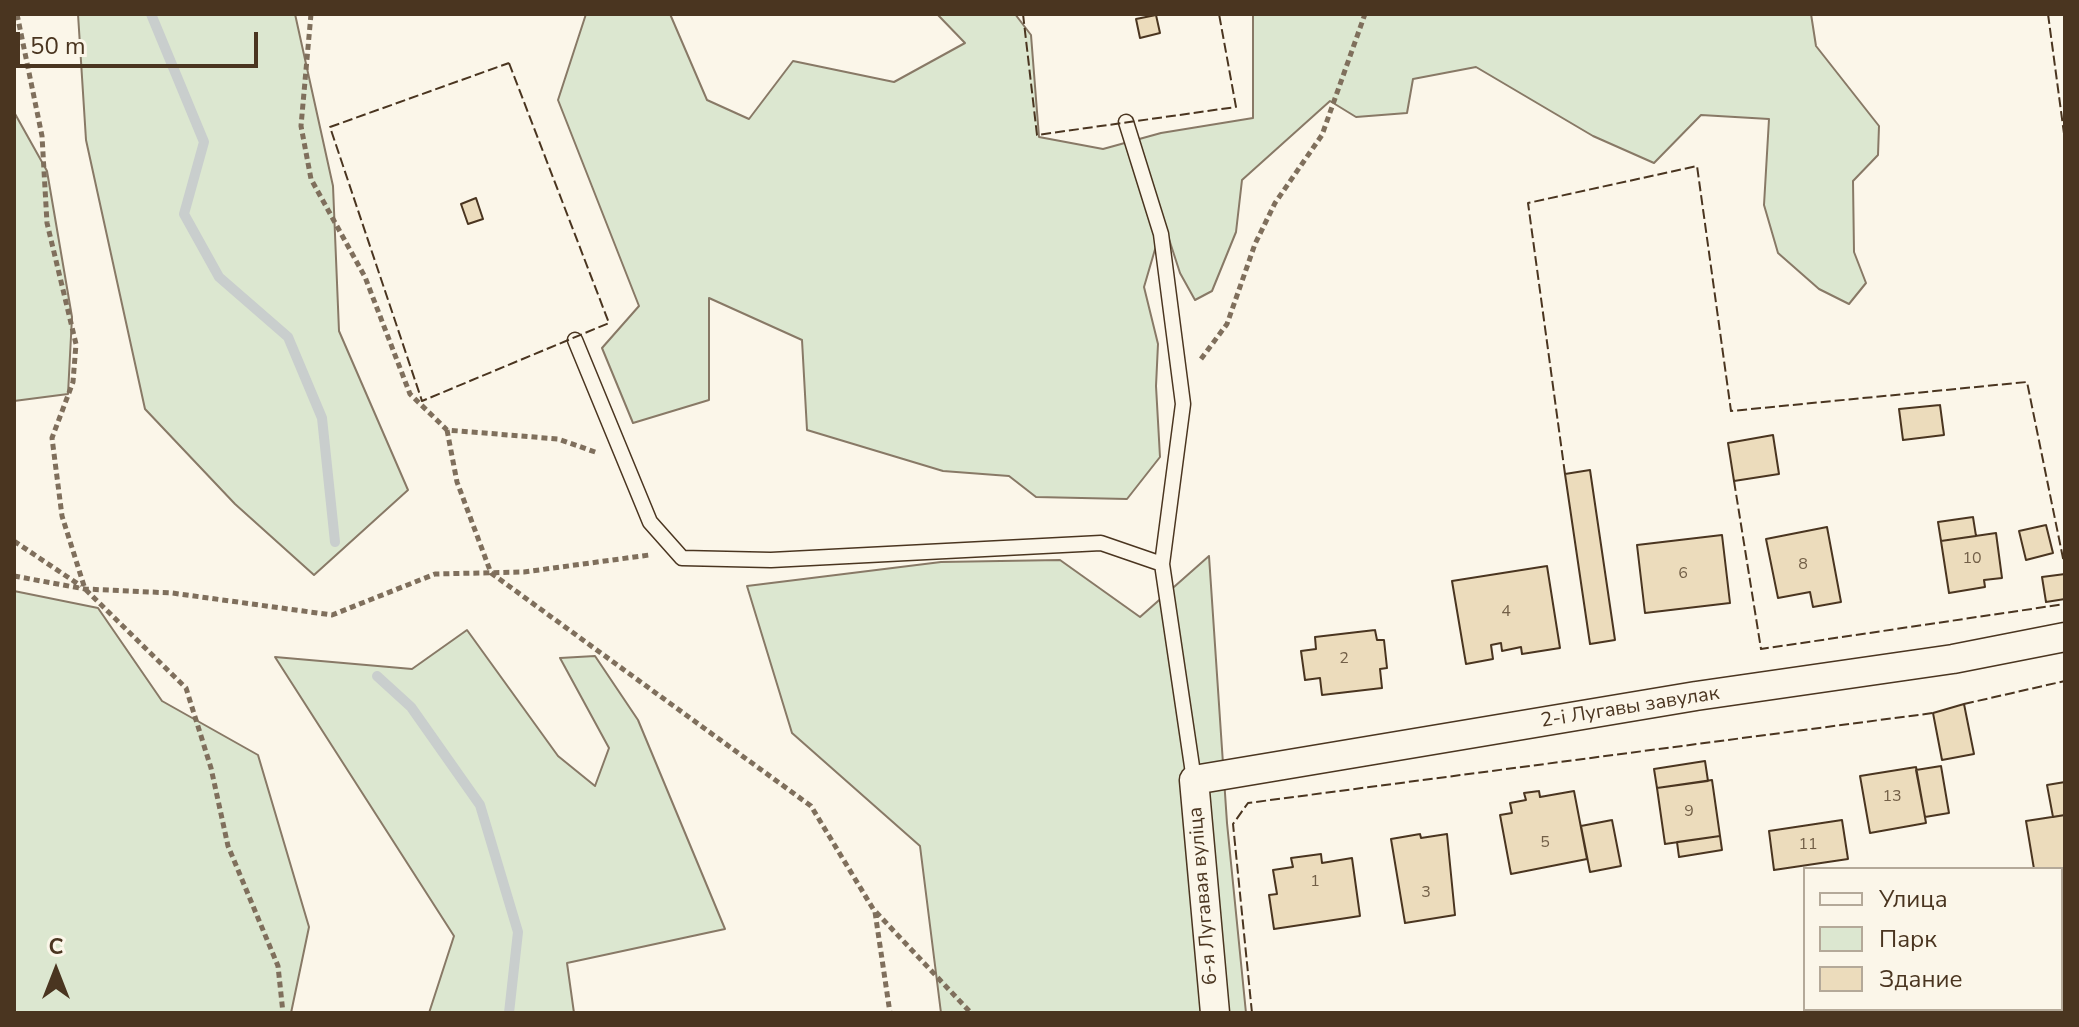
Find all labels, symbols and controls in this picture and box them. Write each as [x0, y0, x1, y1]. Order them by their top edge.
scale bar [20, 16, 262, 66]
text: 50 m [30, 30, 86, 62]
house number: 10 [1962, 549, 1982, 569]
house number: 8 [1798, 555, 1808, 575]
house number: 6 [1678, 564, 1688, 584]
house number: 4 [1501, 602, 1511, 622]
house number: 2 [1339, 649, 1349, 669]
street label: 2-і Лугавы завулак [1539, 682, 1721, 734]
house number: 13 [1882, 787, 1902, 807]
house number: 9 [1684, 802, 1694, 822]
street label: 6-я Лугавая вуліца [1184, 806, 1224, 986]
house number: 5 [1540, 833, 1550, 853]
house number: 11 [1798, 835, 1818, 855]
legend [1803, 867, 2063, 1011]
house number: 1 [1310, 872, 1320, 892]
house number: 3 [1421, 883, 1431, 903]
text: Улица [1879, 883, 1948, 915]
text: Парк [1879, 923, 1937, 955]
north arrow [16, 931, 96, 1011]
text: С [49, 932, 63, 962]
text: Здание [1879, 963, 1963, 995]

